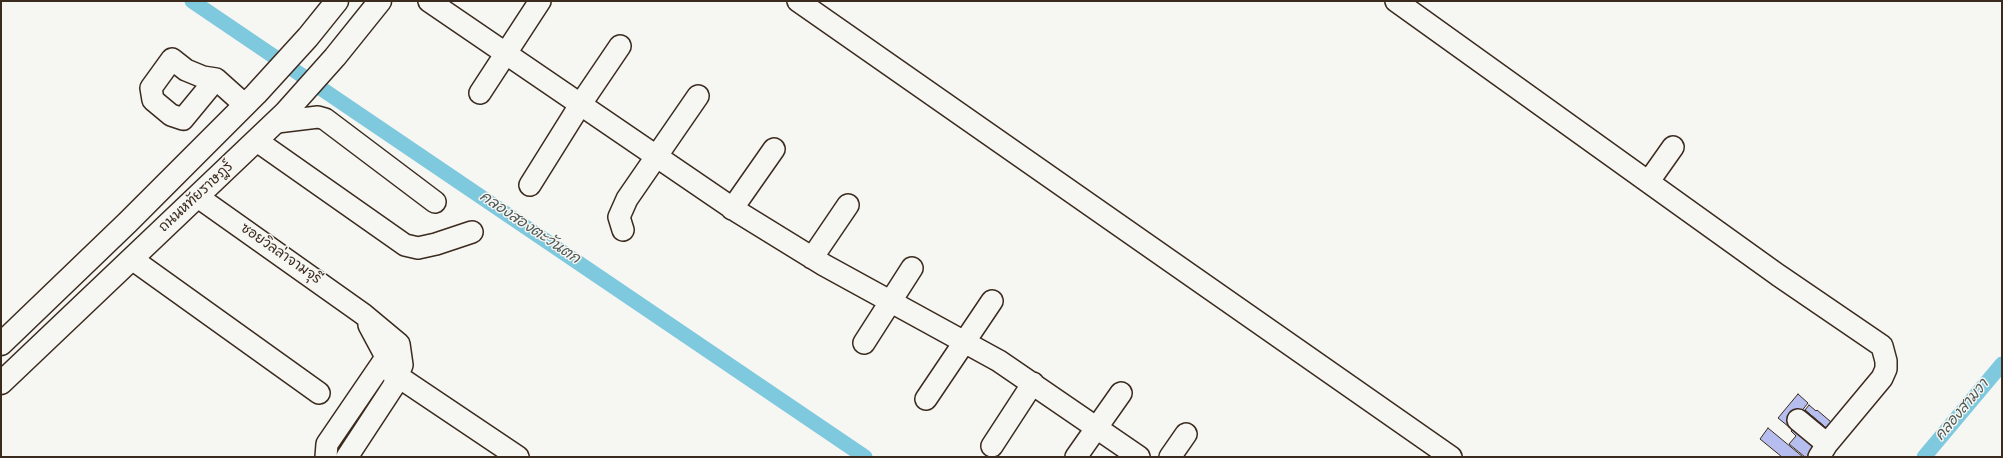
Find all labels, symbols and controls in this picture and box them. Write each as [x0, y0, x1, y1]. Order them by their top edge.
street label: ถนนหทัยราษฎร์ [156, 159, 238, 237]
water label: คลองสองตะวันตก [475, 189, 583, 269]
street label: ซอยวิลล่าจามจุรี [236, 221, 324, 289]
water label: คลองสามวา [1932, 377, 1994, 445]

